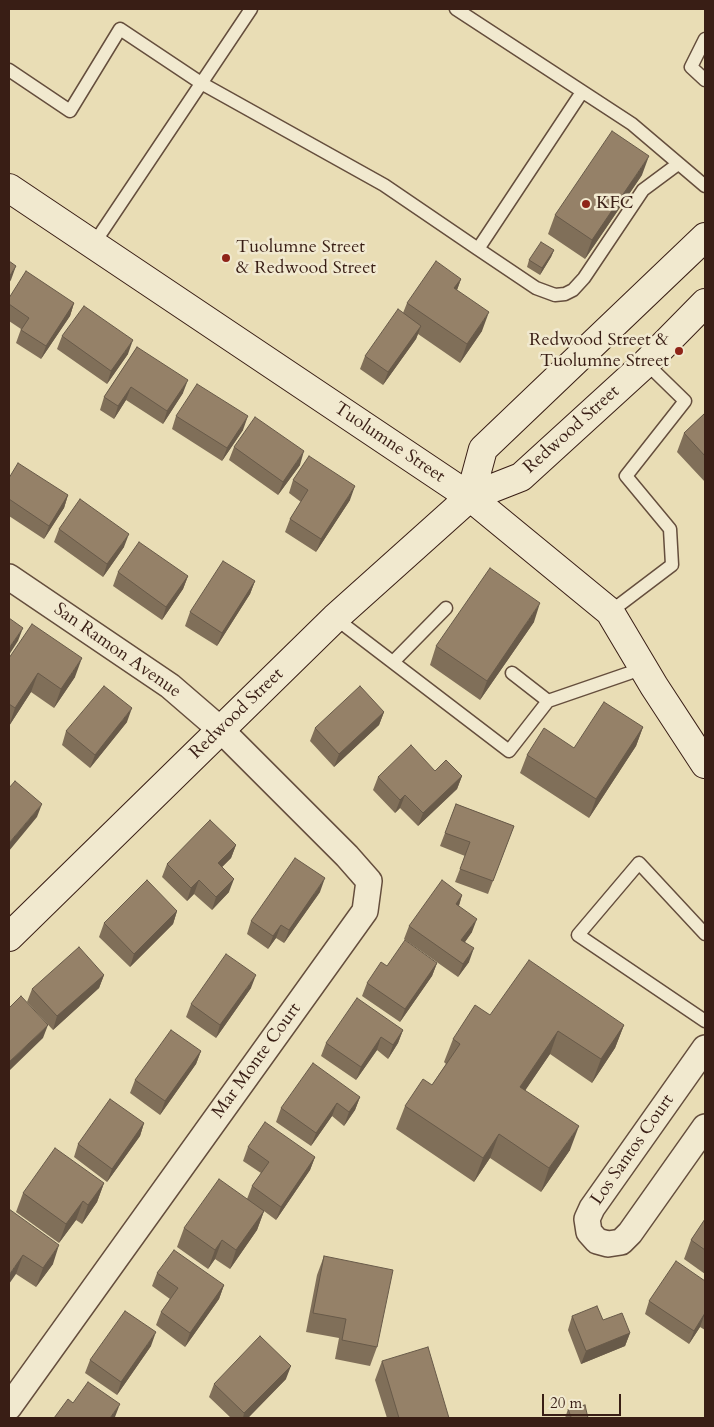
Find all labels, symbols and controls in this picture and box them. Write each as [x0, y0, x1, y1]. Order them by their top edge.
place label: KFC [596, 193, 633, 215]
marker: KFC [580, 198, 592, 210]
place label: Tuolumne Street & Redwood Street [236, 237, 376, 280]
marker: Tuolumne Street & Redwood Street [220, 252, 232, 264]
place label: Redwood Street & Tuolumne Street [529, 330, 669, 372]
marker: Redwood Street & Tuolumne Street [673, 345, 685, 357]
street label: Redwood Street [520, 381, 624, 479]
street label: Tuolumne Street [329, 398, 449, 488]
street label: San Ramon Avenue [49, 599, 185, 703]
street label: Redwood Street [186, 664, 288, 764]
street label: Mar Monte Court [208, 999, 306, 1123]
street label: Los Santos Court [587, 1090, 679, 1210]
scale bar [544, 1384, 623, 1416]
text: 20 m [550, 1393, 582, 1413]

